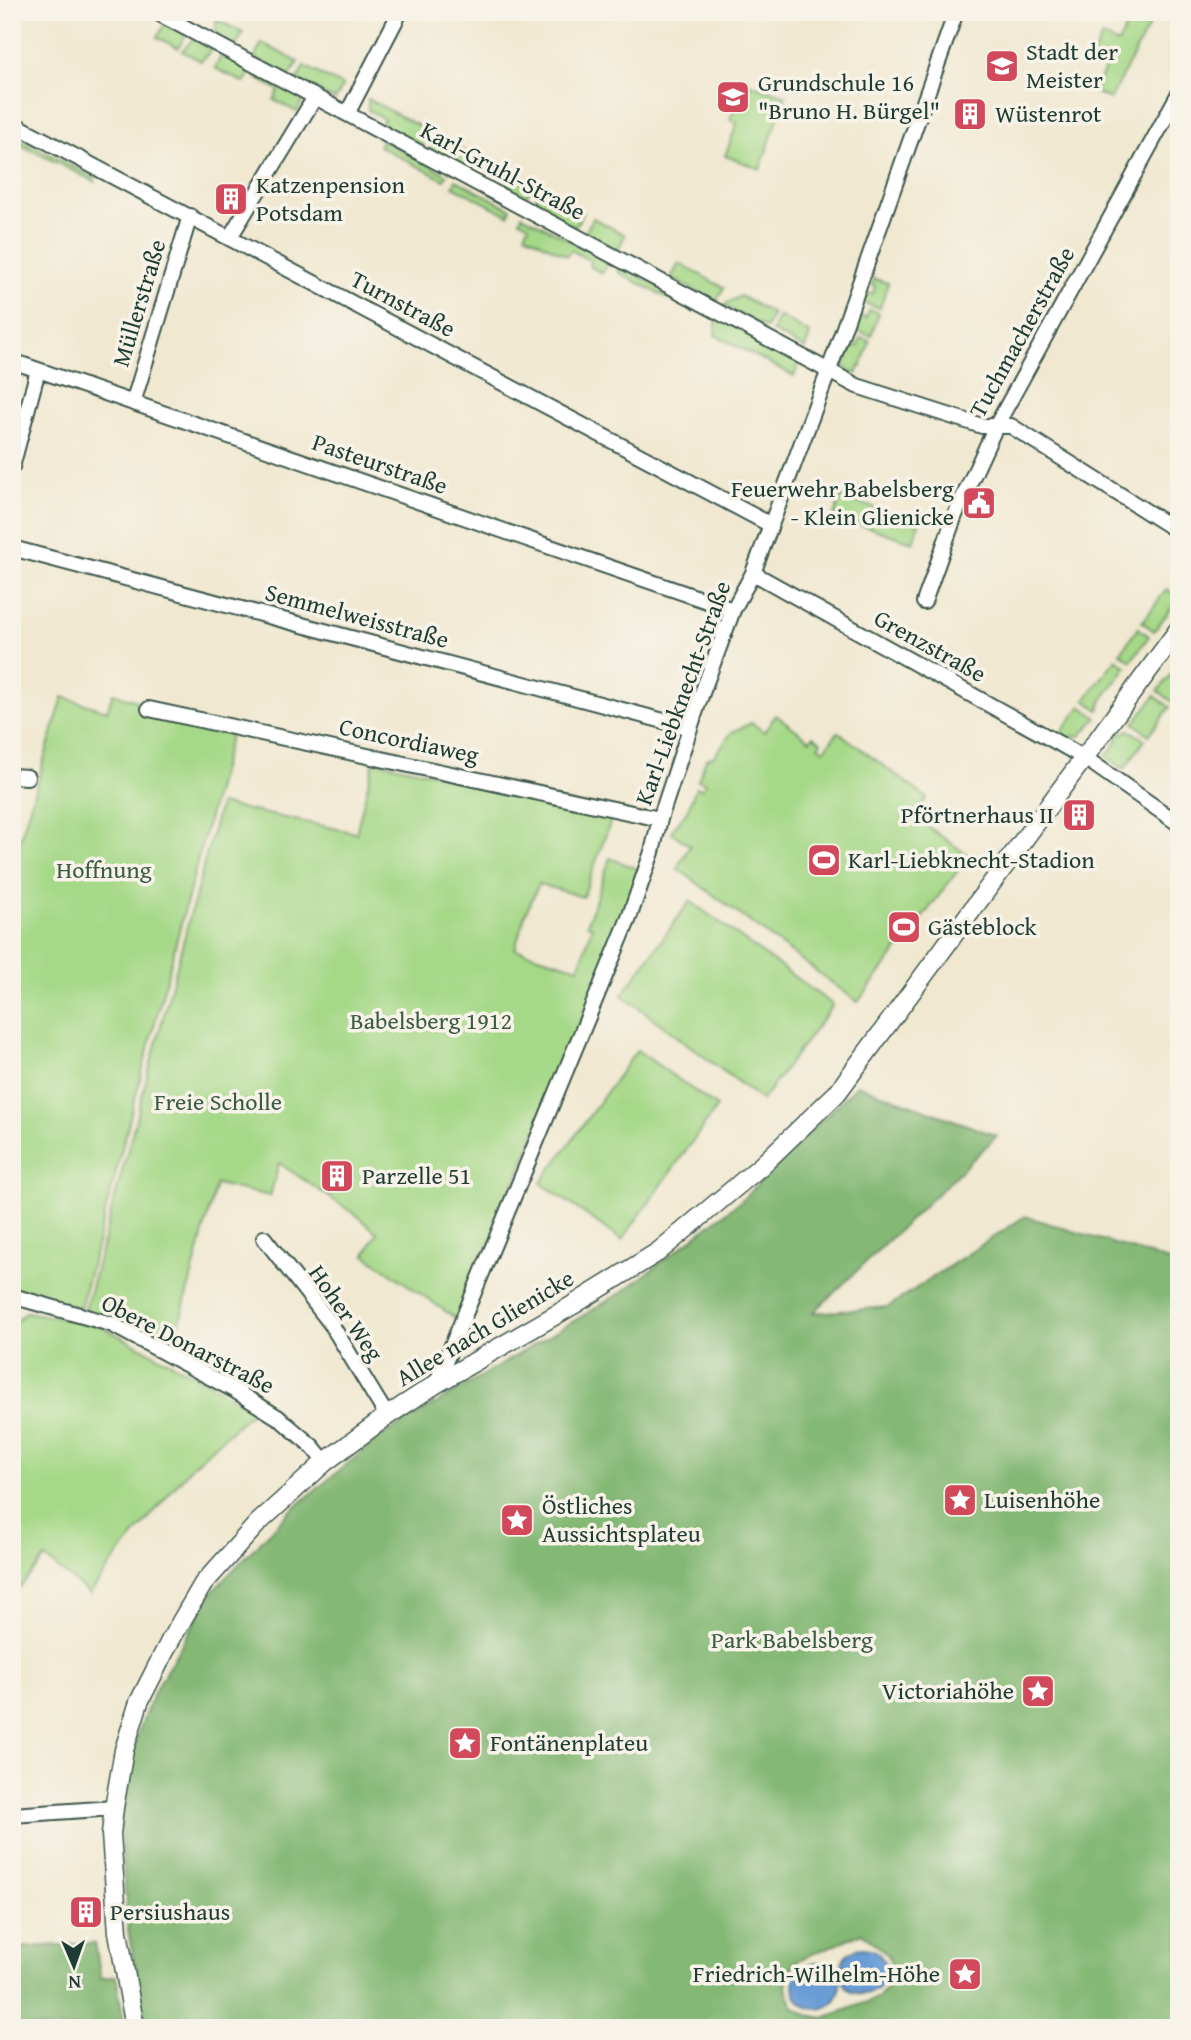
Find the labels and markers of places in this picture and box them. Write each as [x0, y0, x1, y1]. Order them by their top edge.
place label: Stadt der Meister [1026, 34, 1118, 97]
school or university icon: Stadt der Meister [983, 47, 1021, 85]
place label: Grundschule 16 "Bruno H. Bürgel" [758, 65, 940, 128]
school or university icon: Grundschule 16 "Bruno H. Bürgel" [714, 78, 752, 116]
building icon: Wüstenrot [951, 95, 989, 133]
place label: Wüstenrot [995, 96, 1102, 131]
place label: Katzenpension Potsdam [256, 167, 405, 230]
building icon: Katzenpension Potsdam [212, 180, 250, 218]
place label: Feuerwehr Babelsberg - Klein Glienicke [731, 471, 954, 534]
public building icon: Feuerwehr Babelsberg - Klein Glienicke [960, 484, 998, 522]
building icon: Pförtnerhaus II [1060, 796, 1098, 834]
place label: Pförtnerhaus II [901, 797, 1054, 832]
sports icon: Karl-Liebknecht-Stadion [805, 841, 843, 879]
place label: Karl-Liebknecht-Stadion [848, 842, 1095, 877]
sports icon: Gästeblock [885, 908, 923, 946]
place label: Gästeblock [928, 909, 1037, 944]
building icon: Parzelle 51 [318, 1157, 356, 1195]
place label: Parzelle 51 [362, 1158, 471, 1193]
place icon: Luisenhöhe [941, 1481, 979, 1519]
place label: Luisenhöhe [984, 1482, 1100, 1517]
place label: Östliches Aussichtsplateu [542, 1488, 701, 1551]
place icon: Östliches Aussichtsplateu [498, 1501, 536, 1539]
place icon: Victoriahöhe [1019, 1672, 1057, 1710]
place label: Victoriahöhe [882, 1673, 1014, 1708]
place icon: Fontänenplateu [446, 1724, 484, 1762]
place label: Fontänenplateu [490, 1725, 648, 1760]
building icon: Persiushaus [67, 1893, 105, 1931]
place label: Persiushaus [110, 1894, 230, 1929]
place icon: Friedrich-Wilhelm-Höhe [946, 1955, 984, 1993]
place label: Friedrich-Wilhelm-Höhe [693, 1956, 940, 1991]

